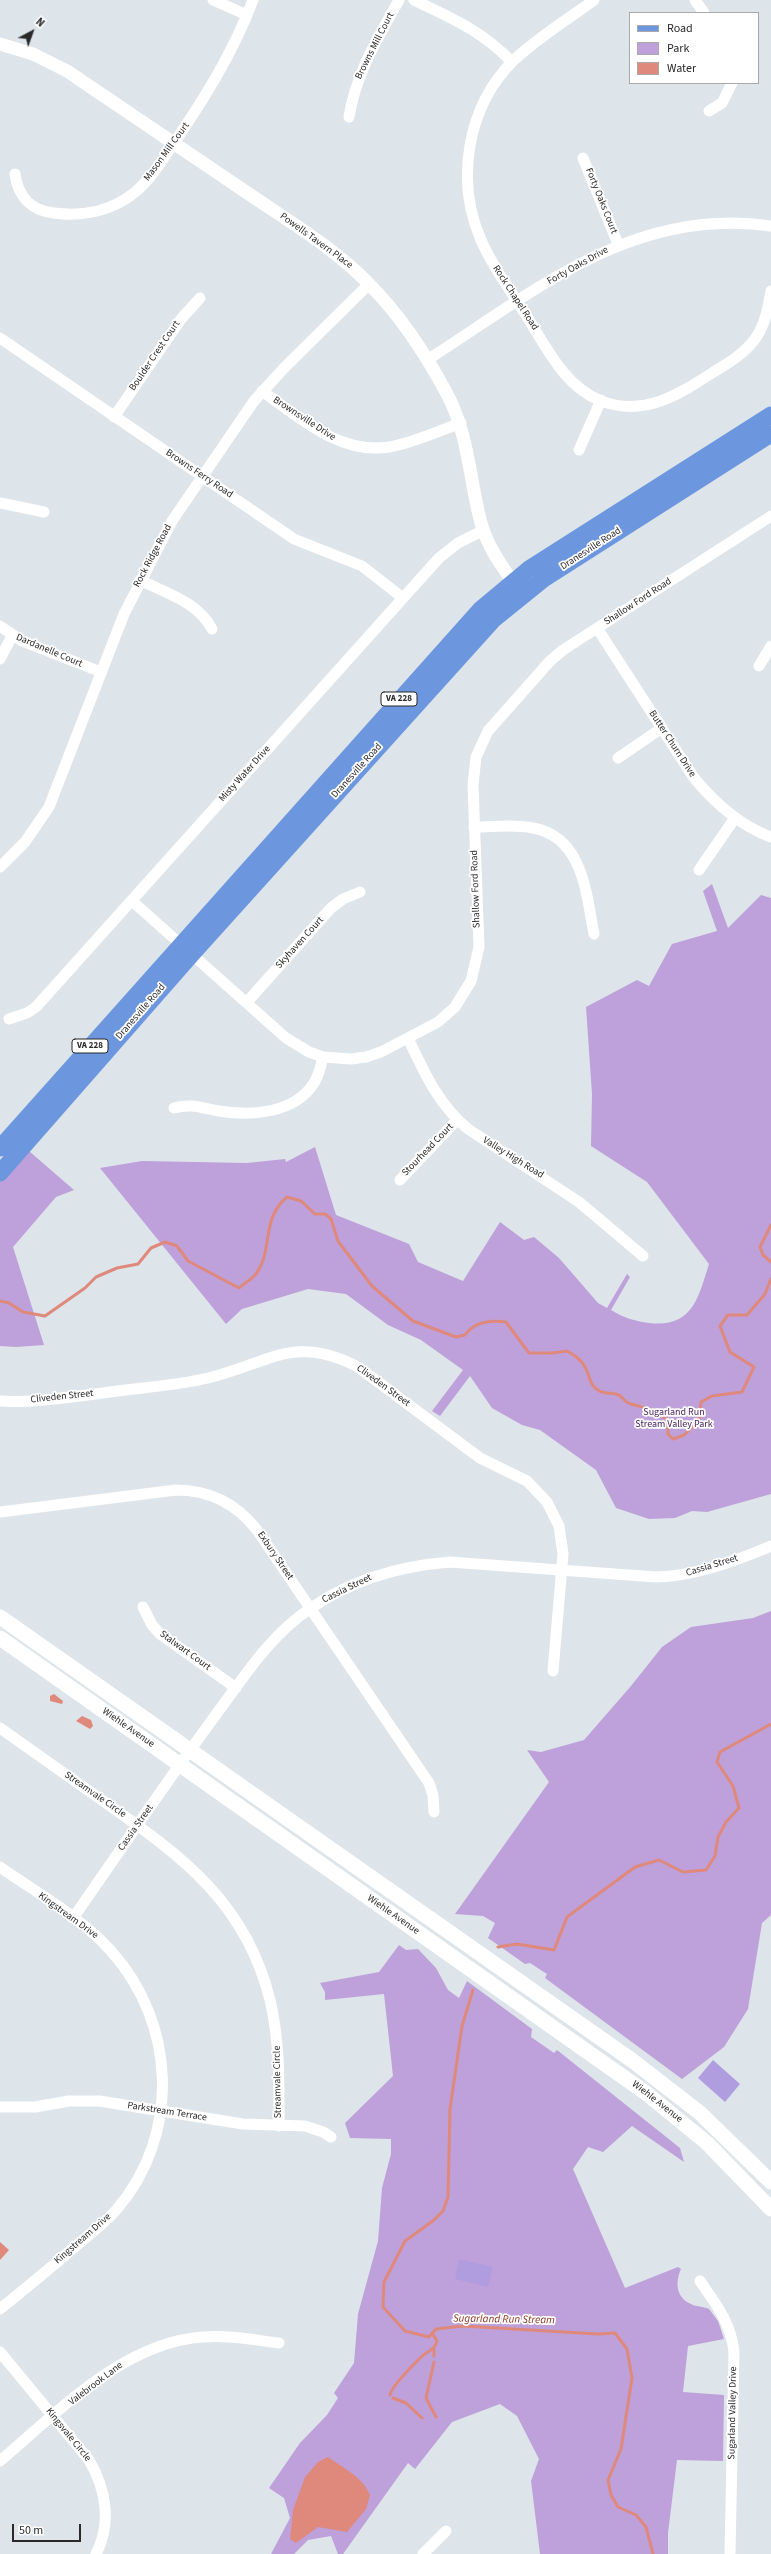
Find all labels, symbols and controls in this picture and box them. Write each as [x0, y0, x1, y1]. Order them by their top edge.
street label: Browns Mill Court [353, 10, 397, 82]
north arrow [12, 12, 52, 52]
legend [629, 12, 759, 84]
text: N [33, 14, 48, 31]
text: Road [667, 20, 693, 37]
text: Park [667, 40, 689, 57]
text: Water [667, 60, 696, 77]
street label: Mason Mill Court [142, 120, 192, 184]
street label: Forty Oaks Court [582, 166, 620, 236]
street label: Powells Tavern Place [277, 211, 355, 271]
street label: Forty Oaks Drive [545, 244, 611, 288]
street label: Rock Chapel Road [489, 263, 541, 333]
street label: Boulder Crest Court [127, 319, 183, 393]
street label: Brownsville Drive [270, 394, 338, 444]
street label: Browns Ferry Road [163, 447, 235, 501]
street label: Rock Ridge Road [131, 522, 175, 590]
street label: Dranesville Road [559, 525, 623, 573]
street label: Shallow Ford Road [602, 576, 674, 628]
street label: Dardanelle Court [14, 632, 84, 670]
road number: VA 228 [381, 692, 417, 706]
street label: Butter Churn Drive [646, 708, 698, 780]
street label: Dranesville Road [329, 741, 385, 801]
street label: Misty Water Drive [217, 743, 273, 805]
street label: Shallow Ford Road [469, 850, 483, 928]
street label: Skyhaven Court [273, 914, 327, 972]
street label: Dranesville Road [114, 982, 168, 1042]
road number: VA 228 [72, 1039, 108, 1053]
street label: Stourhead Court [400, 1121, 456, 1179]
street label: Valley High Road [480, 1134, 546, 1182]
street label: Cliveden Street [354, 1363, 412, 1409]
street label: Cliveden Street [30, 1388, 94, 1406]
park label: Sugarland Run Stream Valley Park [635, 1407, 713, 1430]
street label: Exbury Street [254, 1529, 296, 1583]
street label: Cassia Street [685, 1552, 739, 1580]
street label: Cassia Street [320, 1572, 374, 1606]
street label: Stalwart Court [157, 1628, 213, 1674]
street label: Wiehle Avenue [100, 1706, 156, 1750]
street label: Streamvale Circle [62, 1769, 128, 1821]
street label: Cassia Street [116, 1803, 156, 1853]
street label: Kingstream Drive [36, 1890, 100, 1942]
street label: Wiehle Avenue [365, 1893, 421, 1937]
street label: Streamvale Circle [271, 2046, 285, 2118]
street label: Wiehle Avenue [629, 2078, 685, 2126]
street label: Parkstream Terrace [126, 2100, 208, 2124]
street label: Kingstream Drive [52, 2211, 114, 2267]
water label: Sugarland Run Stream [453, 2313, 555, 2327]
street label: Valebrook Lane [67, 2360, 125, 2408]
street label: Sugarland Valley Drive [726, 2366, 740, 2460]
street label: Kingsvale Circle [43, 2406, 93, 2464]
scale bar [14, 2516, 83, 2542]
text: 50 m [19, 2522, 43, 2539]

